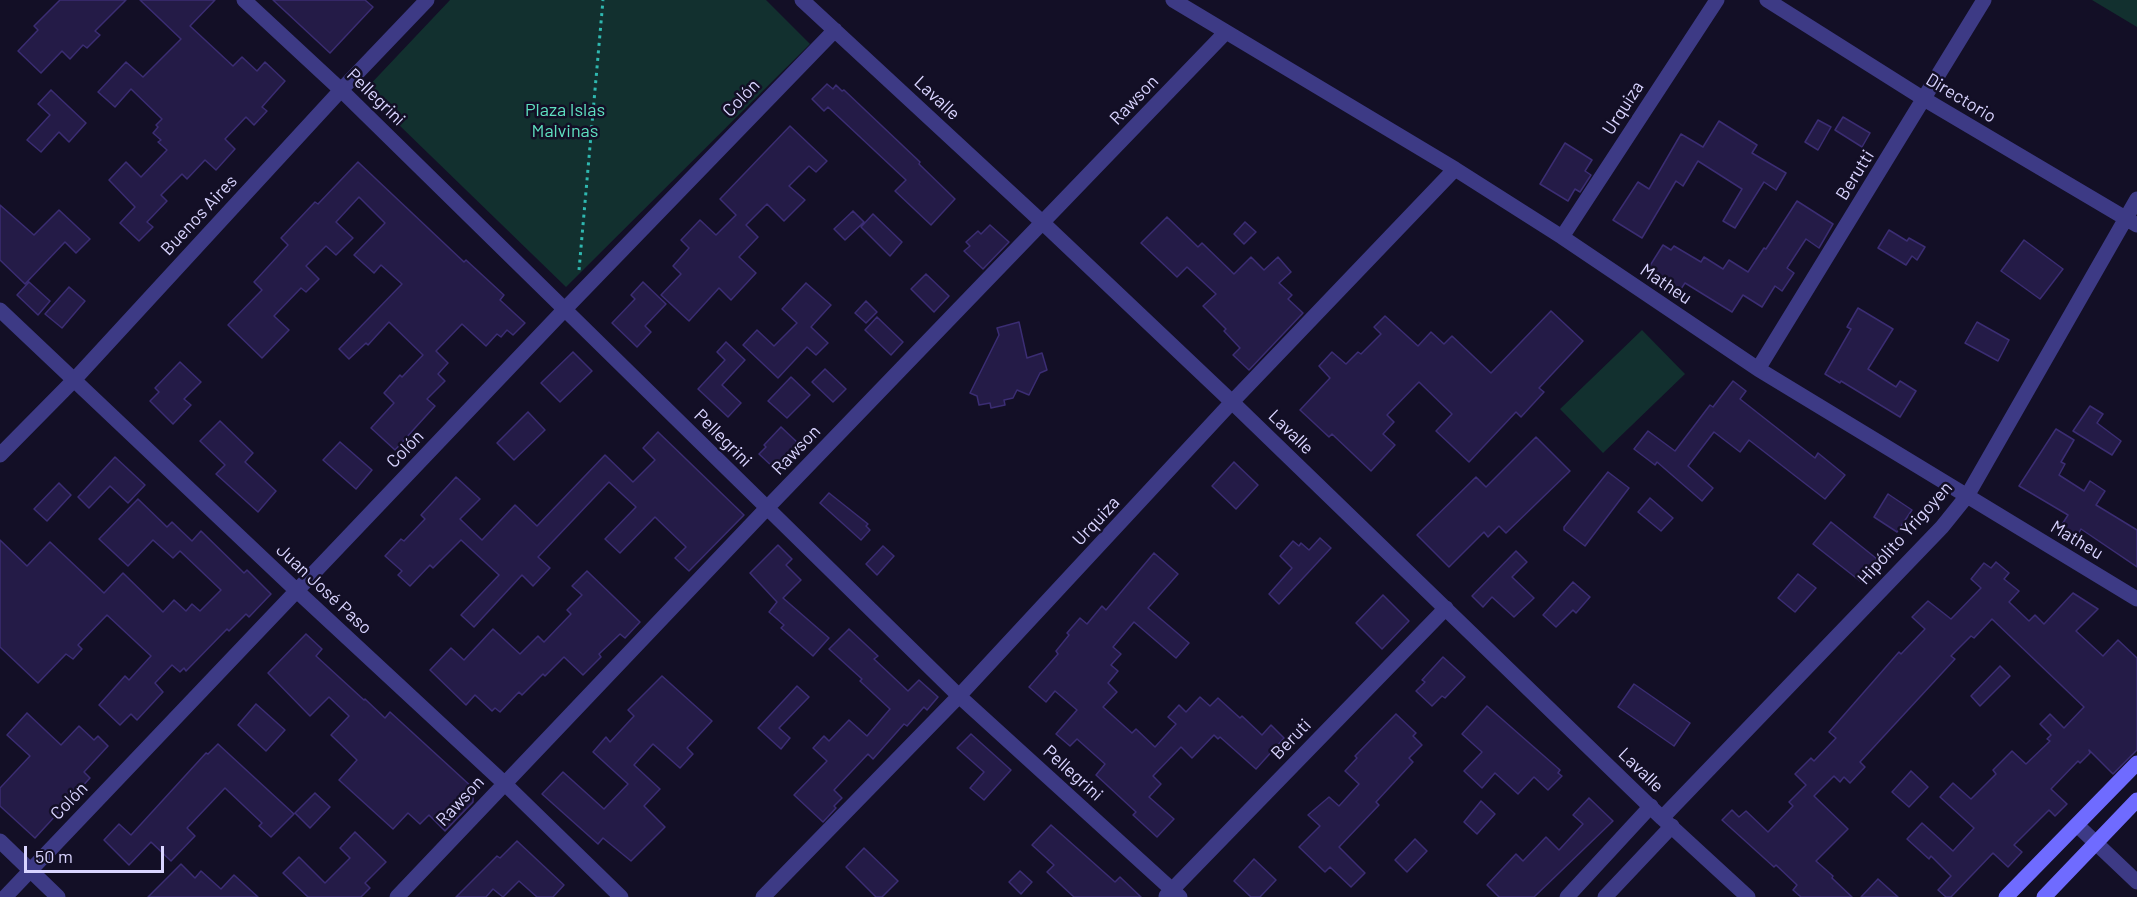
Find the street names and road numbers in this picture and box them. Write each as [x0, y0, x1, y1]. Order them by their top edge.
street label: Pellegrini [342, 64, 410, 130]
street label: Directorio [1922, 69, 2000, 127]
street label: Lavalle [910, 71, 964, 125]
street label: Rawson [1105, 71, 1163, 129]
street label: Colón [718, 75, 764, 121]
street label: Urquiza [1598, 77, 1648, 139]
street label: Berutti [1831, 146, 1879, 204]
street label: Buenos Aires [156, 170, 242, 260]
street label: Matheu [1636, 259, 1696, 309]
street label: Pellegrini [690, 405, 756, 471]
street label: Lavalle [1264, 405, 1318, 459]
street label: Rawson [767, 421, 825, 479]
street label: Colón [382, 426, 428, 472]
street label: Hipólito Yrigoyen [1853, 477, 1957, 589]
street label: Urquiza [1068, 492, 1124, 550]
street label: Matheu [2047, 516, 2107, 564]
street label: Juan José Paso [272, 539, 376, 639]
street label: Beruti [1266, 714, 1316, 764]
street label: Pellegrini [1039, 741, 1107, 805]
street label: Lavalle [1614, 743, 1668, 797]
street label: Rawson [431, 771, 489, 831]
street label: Colón [46, 778, 92, 824]

